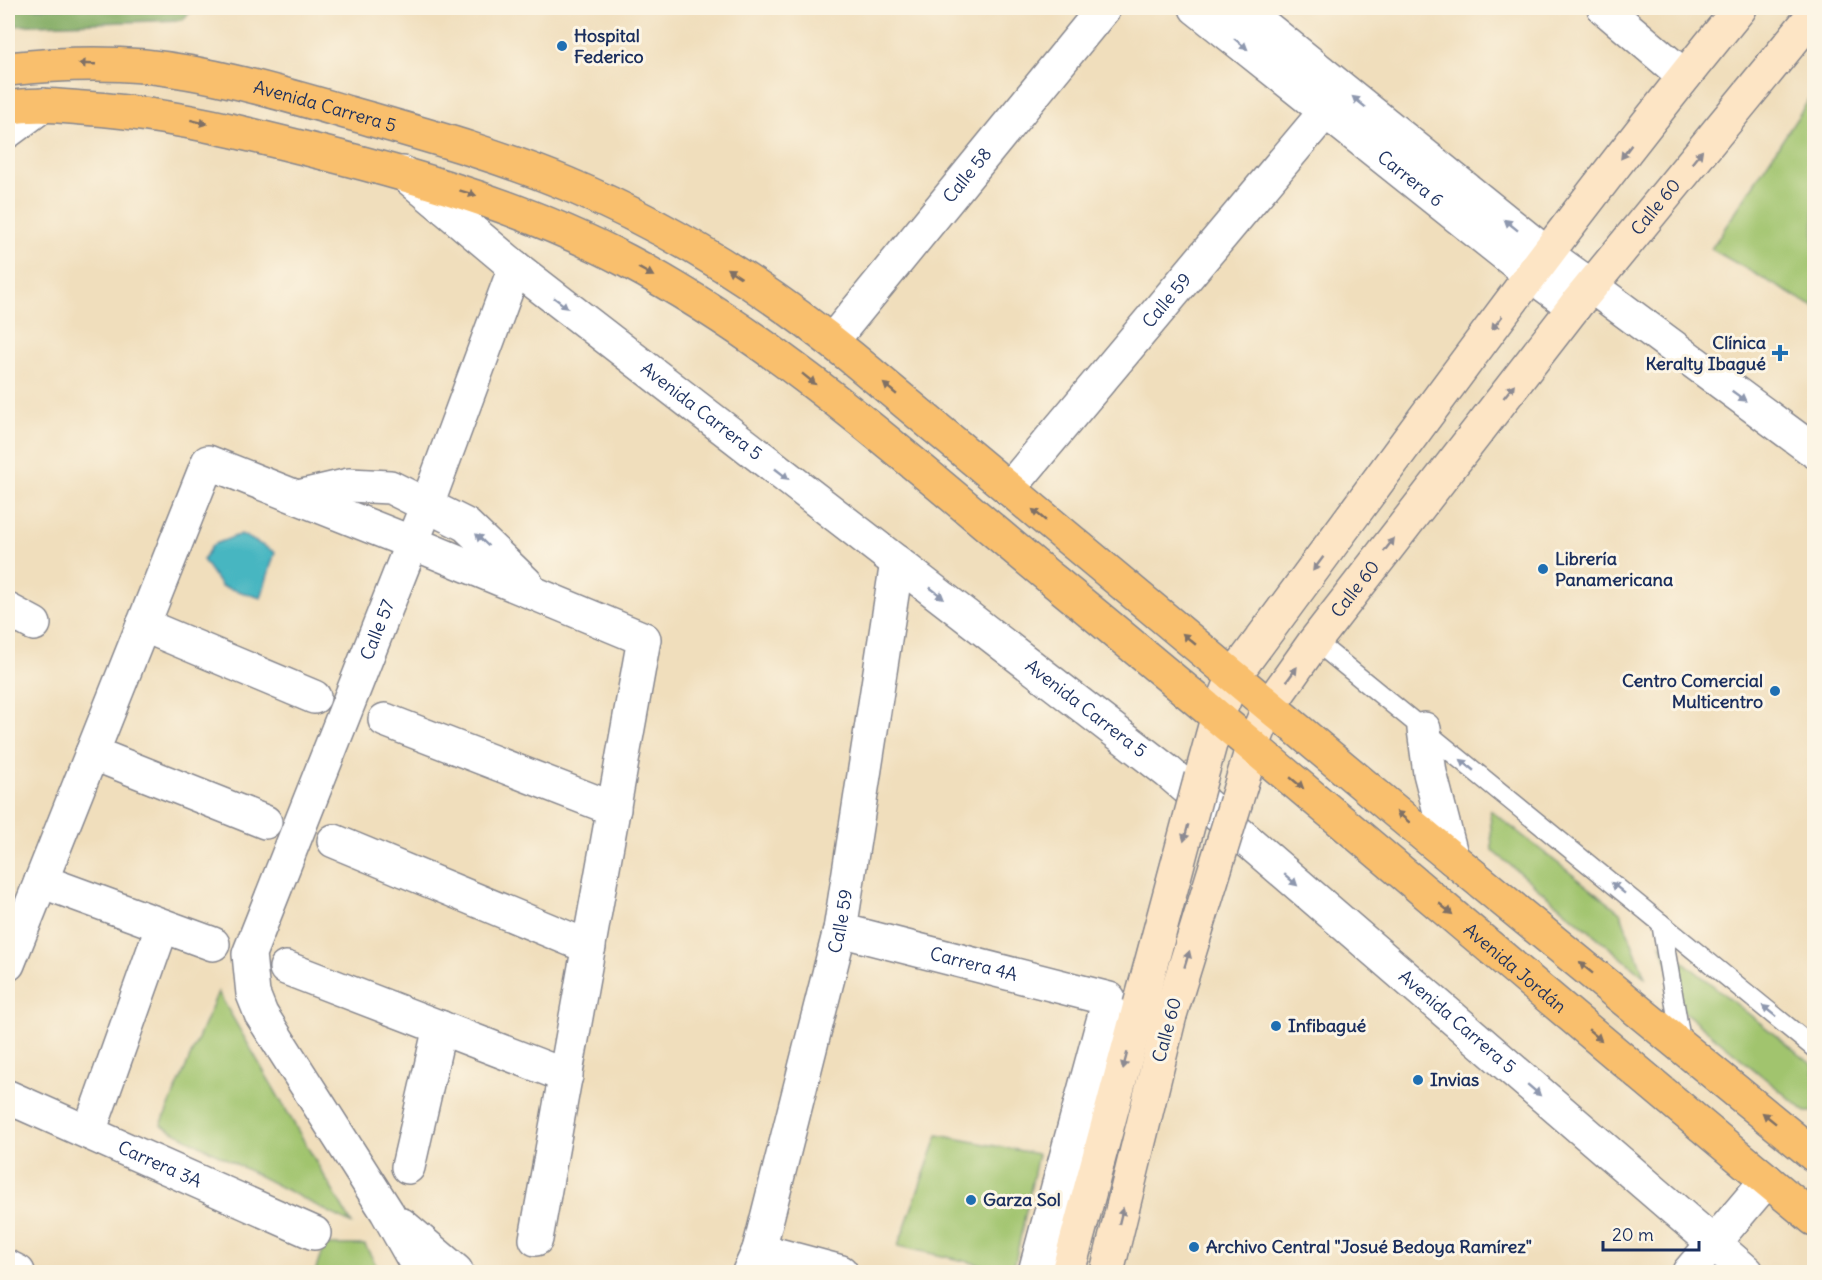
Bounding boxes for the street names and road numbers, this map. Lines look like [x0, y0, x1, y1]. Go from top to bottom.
street label: Avenida Carrera 5 [251, 75, 399, 137]
street label: Calle 58 [938, 143, 996, 207]
street label: Carrera 6 [1373, 145, 1448, 212]
street label: Calle 60 [1625, 174, 1685, 240]
street label: Calle 59 [1137, 268, 1196, 332]
street label: Avenida Carrera 5 [636, 357, 767, 465]
street label: Calle 60 [1325, 556, 1384, 622]
street label: Calle 57 [355, 596, 399, 663]
street label: Avenida Carrera 5 [1021, 654, 1152, 762]
street label: Calle 59 [823, 888, 857, 956]
street label: Avenida Jordán [1459, 918, 1571, 1018]
street label: Carrera 4A [928, 942, 1020, 986]
street label: Avenida Carrera 5 [1394, 965, 1521, 1078]
street label: Calle 60 [1147, 995, 1186, 1065]
street label: Carrera 3A [114, 1135, 205, 1193]

